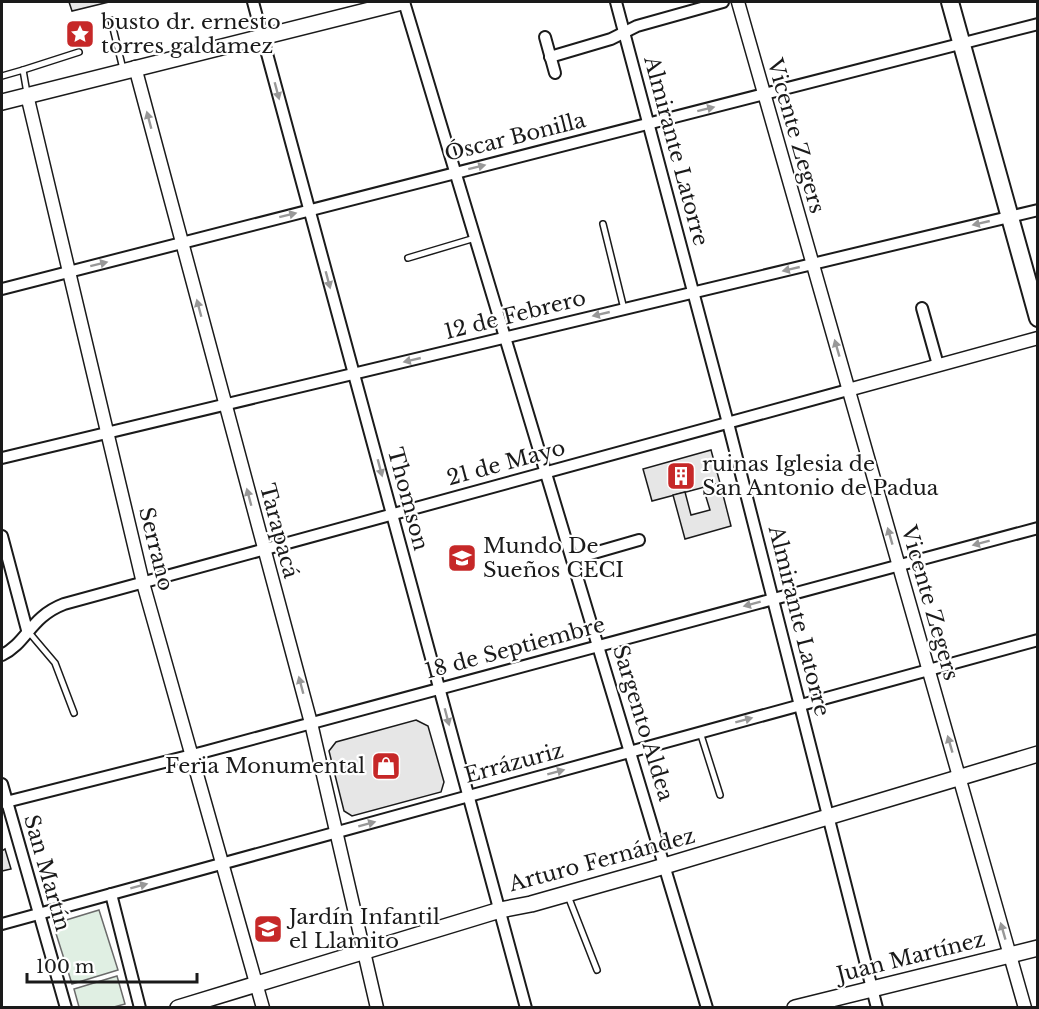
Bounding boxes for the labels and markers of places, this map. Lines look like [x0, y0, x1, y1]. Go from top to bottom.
place label: busto dr. ernesto torres galdamez [100, 9, 281, 59]
place icon: busto dr. ernesto torres galdamez [64, 18, 96, 50]
place label: ruinas Iglesia de San Antonio de Padua [702, 451, 939, 501]
building icon: ruinas Iglesia de San Antonio de Padua [665, 460, 697, 492]
place label: Mundo De Sueños CECI [483, 533, 624, 583]
school or university icon: Mundo De Sueños CECI [446, 542, 478, 574]
shop icon: Feria Monumental [370, 750, 402, 782]
place label: Feria Monumental [165, 753, 365, 779]
place label: Jardín Infantil el Llamito [286, 904, 440, 954]
school or university icon: Jardín Infantil el Llamito [252, 913, 284, 945]

